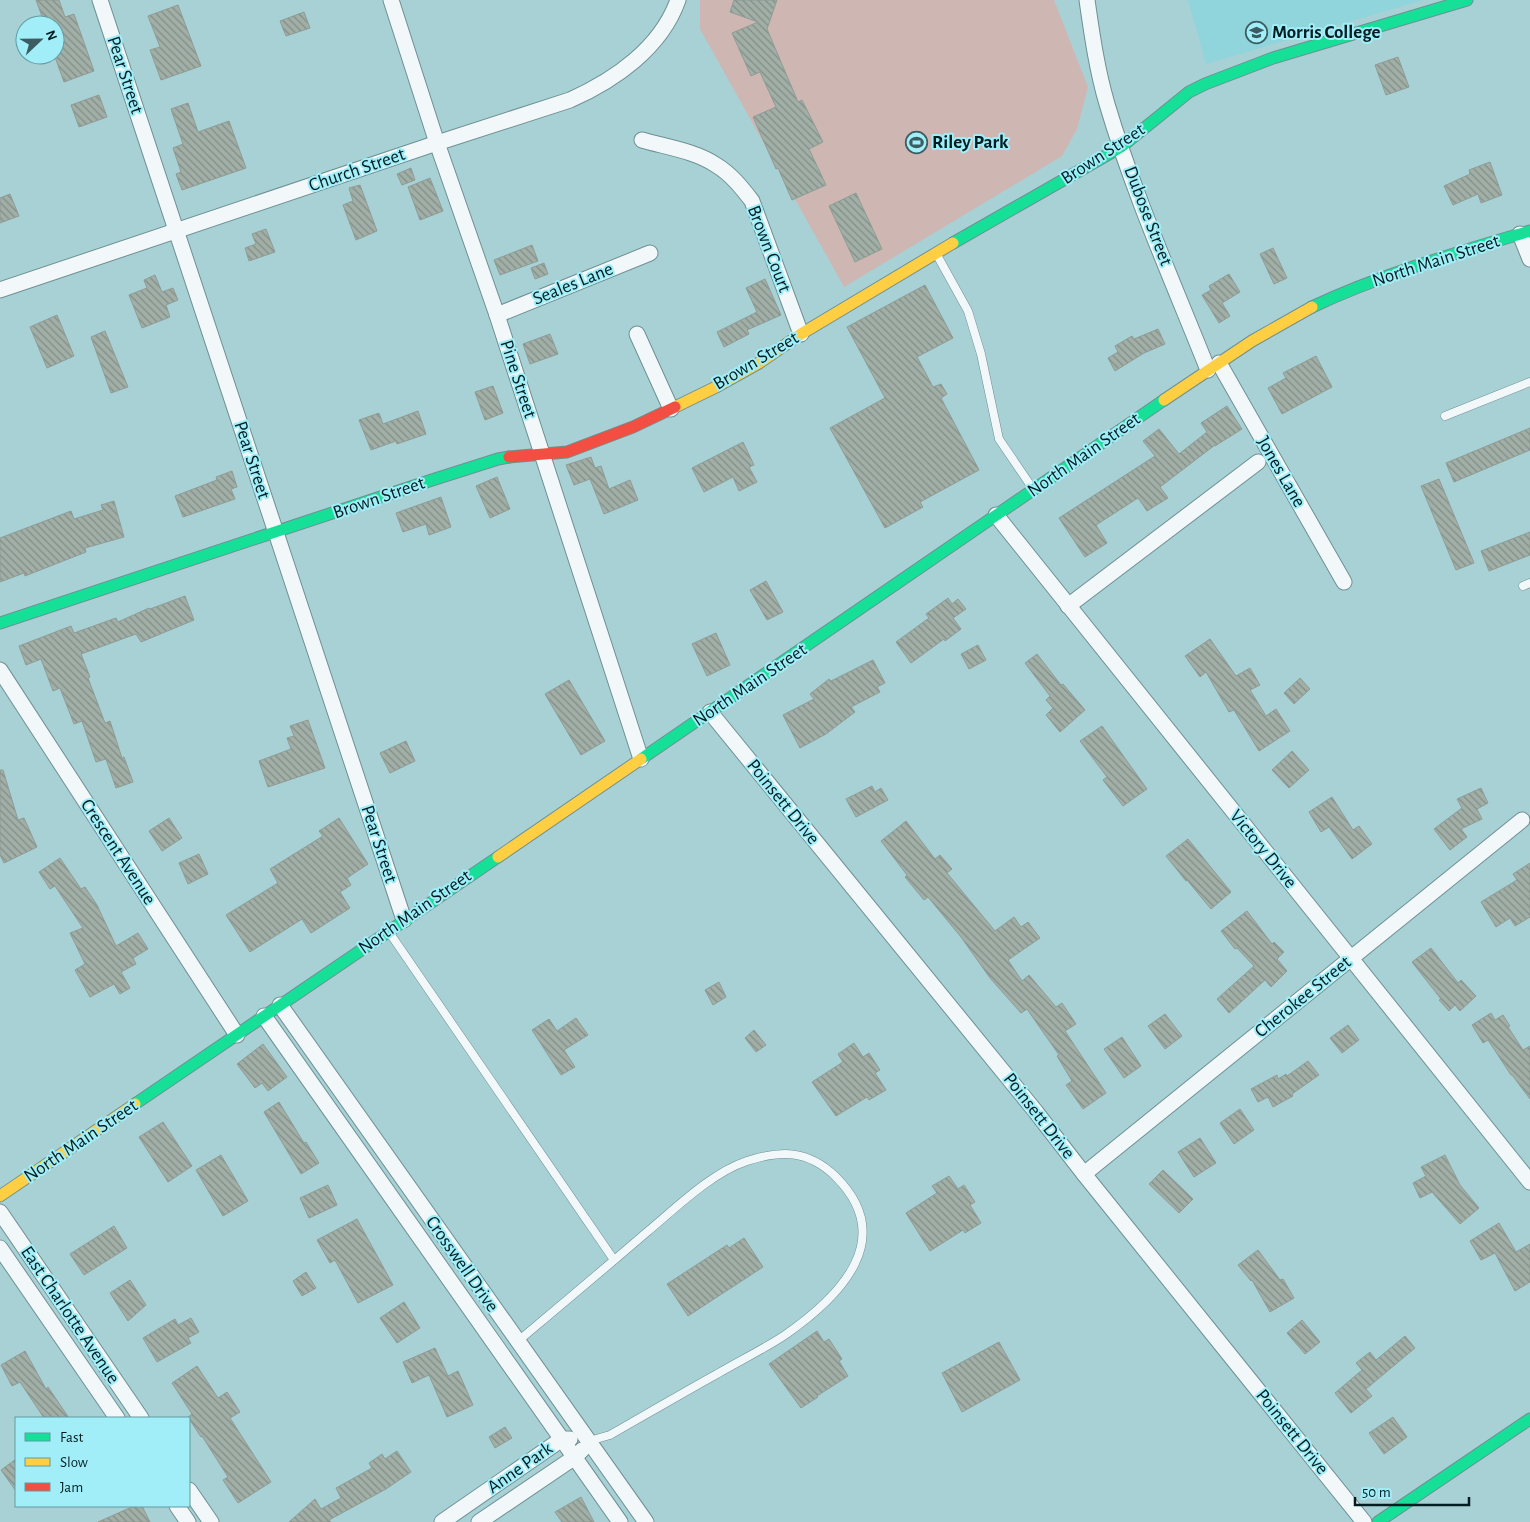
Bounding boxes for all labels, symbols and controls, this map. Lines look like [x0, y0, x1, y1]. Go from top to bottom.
north arrow [15, 15, 65, 65]
school or university icon: Morris College [1244, 20, 1268, 44]
place label: Morris College [1272, 23, 1381, 42]
text: N [43, 28, 59, 43]
street label: Pear Street [104, 34, 146, 116]
street label: Brown Street [1058, 120, 1148, 188]
sports icon: Riley Park [904, 130, 928, 154]
place label: Riley Park [932, 133, 1009, 152]
street label: Church Street [306, 145, 408, 195]
street label: Dubose Street [1120, 164, 1176, 268]
street label: Brown Court [744, 203, 794, 295]
street label: North Main Street [1370, 231, 1502, 291]
street label: Seales Lane [530, 259, 616, 309]
street label: Brown Street [710, 328, 802, 394]
street label: Pine Street [496, 338, 540, 420]
street label: North Main Street [1024, 409, 1144, 501]
street label: Pear Street [231, 419, 273, 501]
street label: Jones Lane [1253, 433, 1309, 511]
street label: Brown Street [331, 473, 427, 523]
street label: North Main Street [690, 640, 810, 730]
street label: Poinsett Drive [743, 756, 823, 848]
street label: Crescent Avenue [77, 796, 159, 908]
street label: Pear Street [358, 803, 400, 885]
street label: Victory Drive [1226, 806, 1300, 892]
street label: North Main Street [355, 866, 475, 958]
street label: Cherokee Street [1251, 953, 1355, 1041]
street label: Poinsett Drive [1000, 1069, 1078, 1163]
street label: North Main Street [21, 1096, 141, 1186]
street label: Crosswell Drive [422, 1213, 502, 1315]
street label: East Charlotte Avenue [17, 1243, 123, 1387]
street label: Poinsett Drive [1252, 1386, 1332, 1478]
legend [15, 1417, 190, 1507]
text: Fast [60, 1430, 84, 1445]
street label: Anne Park [484, 1439, 556, 1497]
text: Slow [60, 1455, 88, 1470]
scale bar [1355, 1474, 1469, 1506]
text: Jam [60, 1480, 83, 1495]
text: 50 m [1362, 1485, 1391, 1500]

